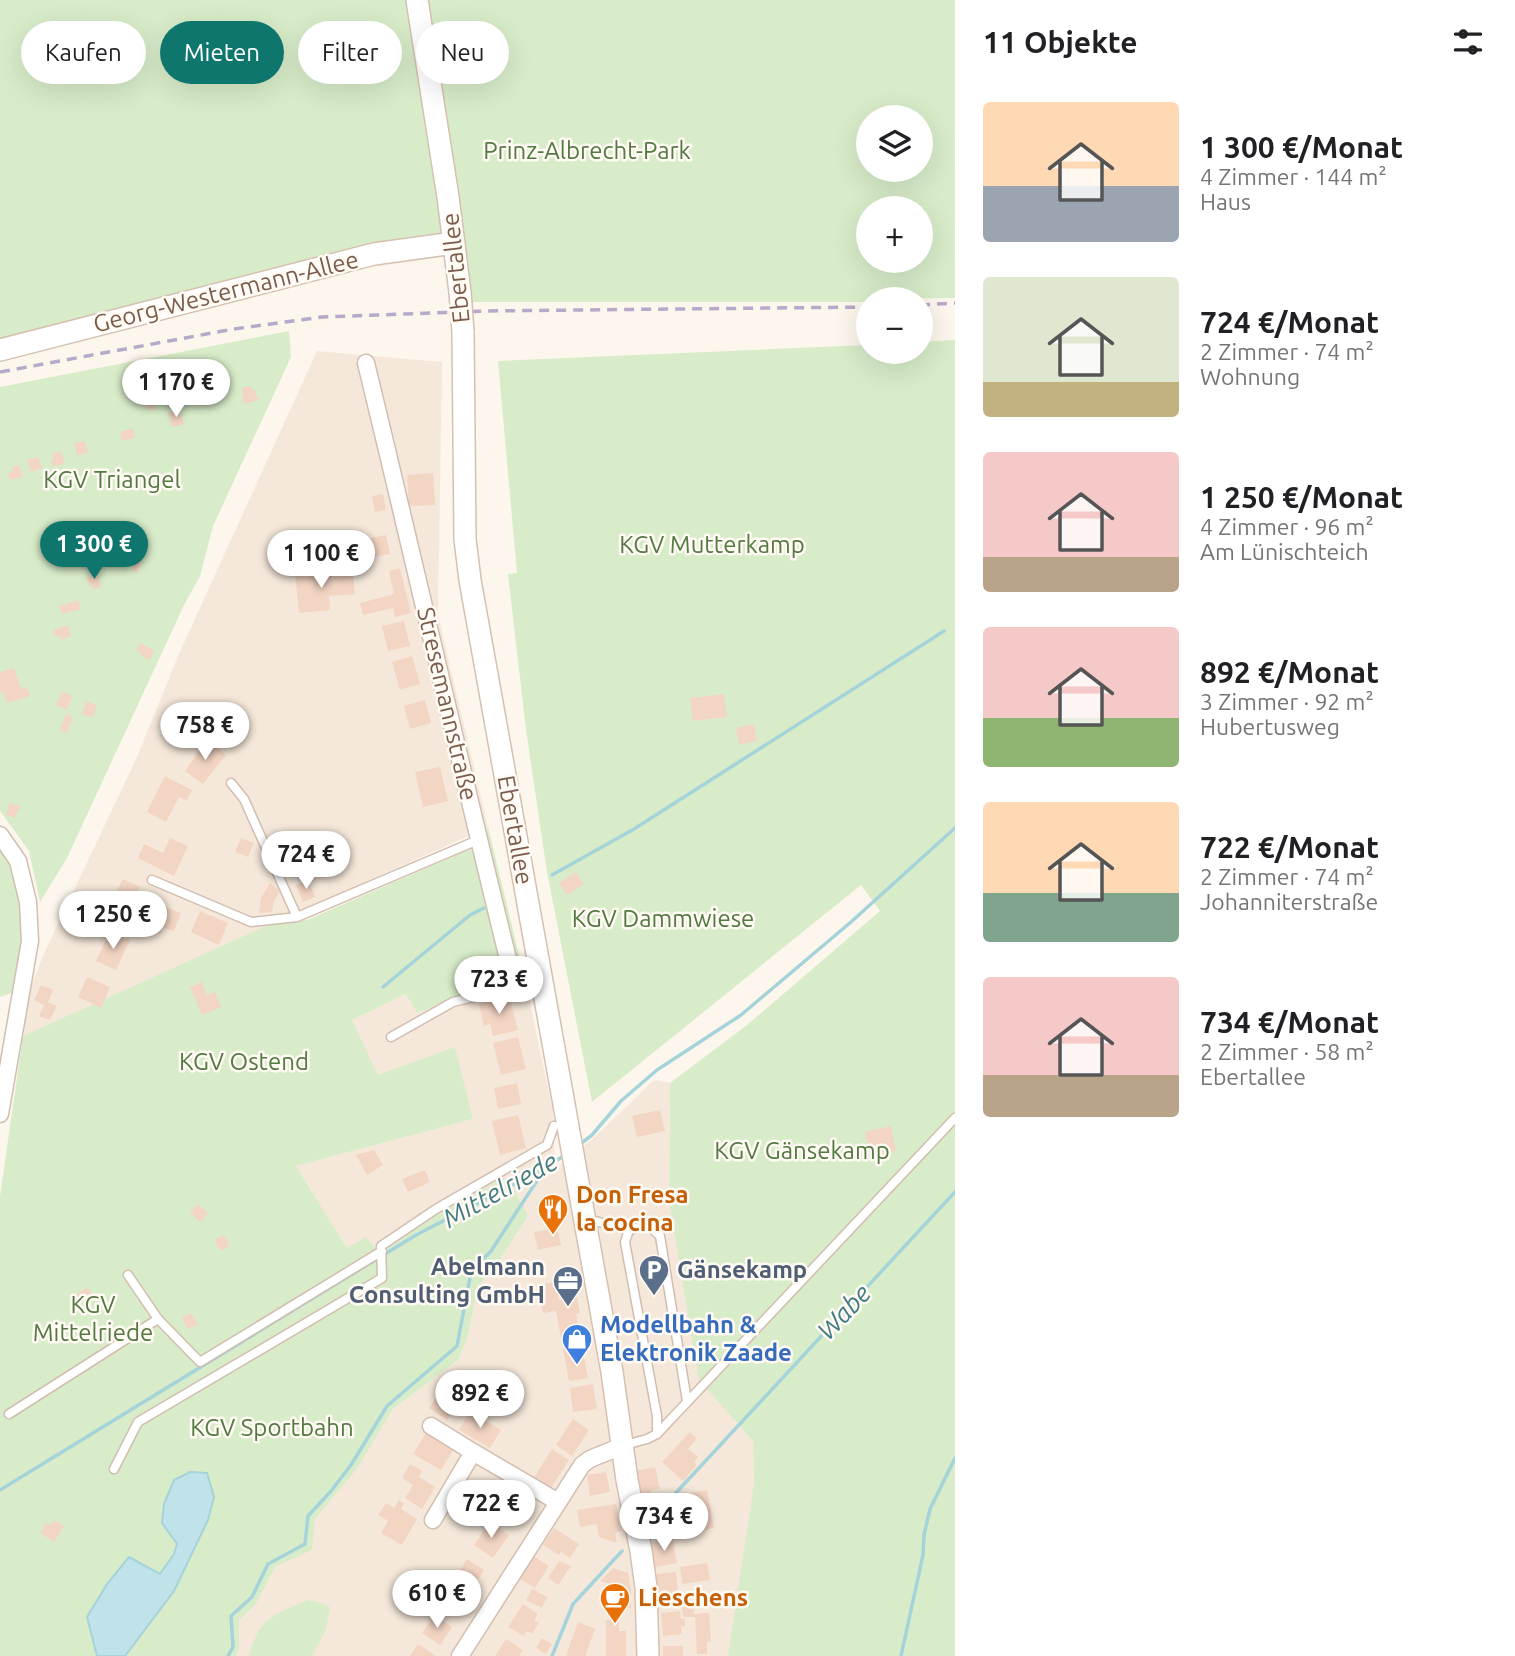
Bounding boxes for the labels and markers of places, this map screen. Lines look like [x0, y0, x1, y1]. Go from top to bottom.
pin: 1 170 € [111, 360, 241, 419]
pin: 1 300 € [29, 522, 159, 581]
pin: 1 100 € [256, 530, 386, 590]
pin: 758 € [156, 702, 254, 762]
pin: 724 € [257, 832, 355, 891]
pin: 1 250 € [48, 892, 178, 951]
pin: 723 € [450, 956, 548, 1016]
place label: Don Fresa la cocina [576, 1181, 689, 1236]
restaurant icon: Don Fresa la cocina [536, 1192, 570, 1236]
place label: Abelmann Consulting GmbH [349, 1253, 545, 1308]
parking icon: Gänsekamp [637, 1253, 671, 1297]
place label: Gänsekamp [677, 1256, 807, 1283]
office icon: Abelmann Consulting GmbH [551, 1264, 585, 1308]
place label: Modellbahn & Elektronik Zaade [600, 1311, 792, 1366]
shop icon: Modellbahn & Elektronik Zaade [560, 1322, 594, 1366]
pin: 892 € [431, 1370, 529, 1430]
pin: 722 € [442, 1480, 540, 1540]
pin: 734 € [615, 1494, 713, 1553]
pin: 610 € [388, 1570, 486, 1630]
cafe icon: Lieschens [598, 1581, 632, 1625]
place label: Lieschens [638, 1584, 748, 1611]

